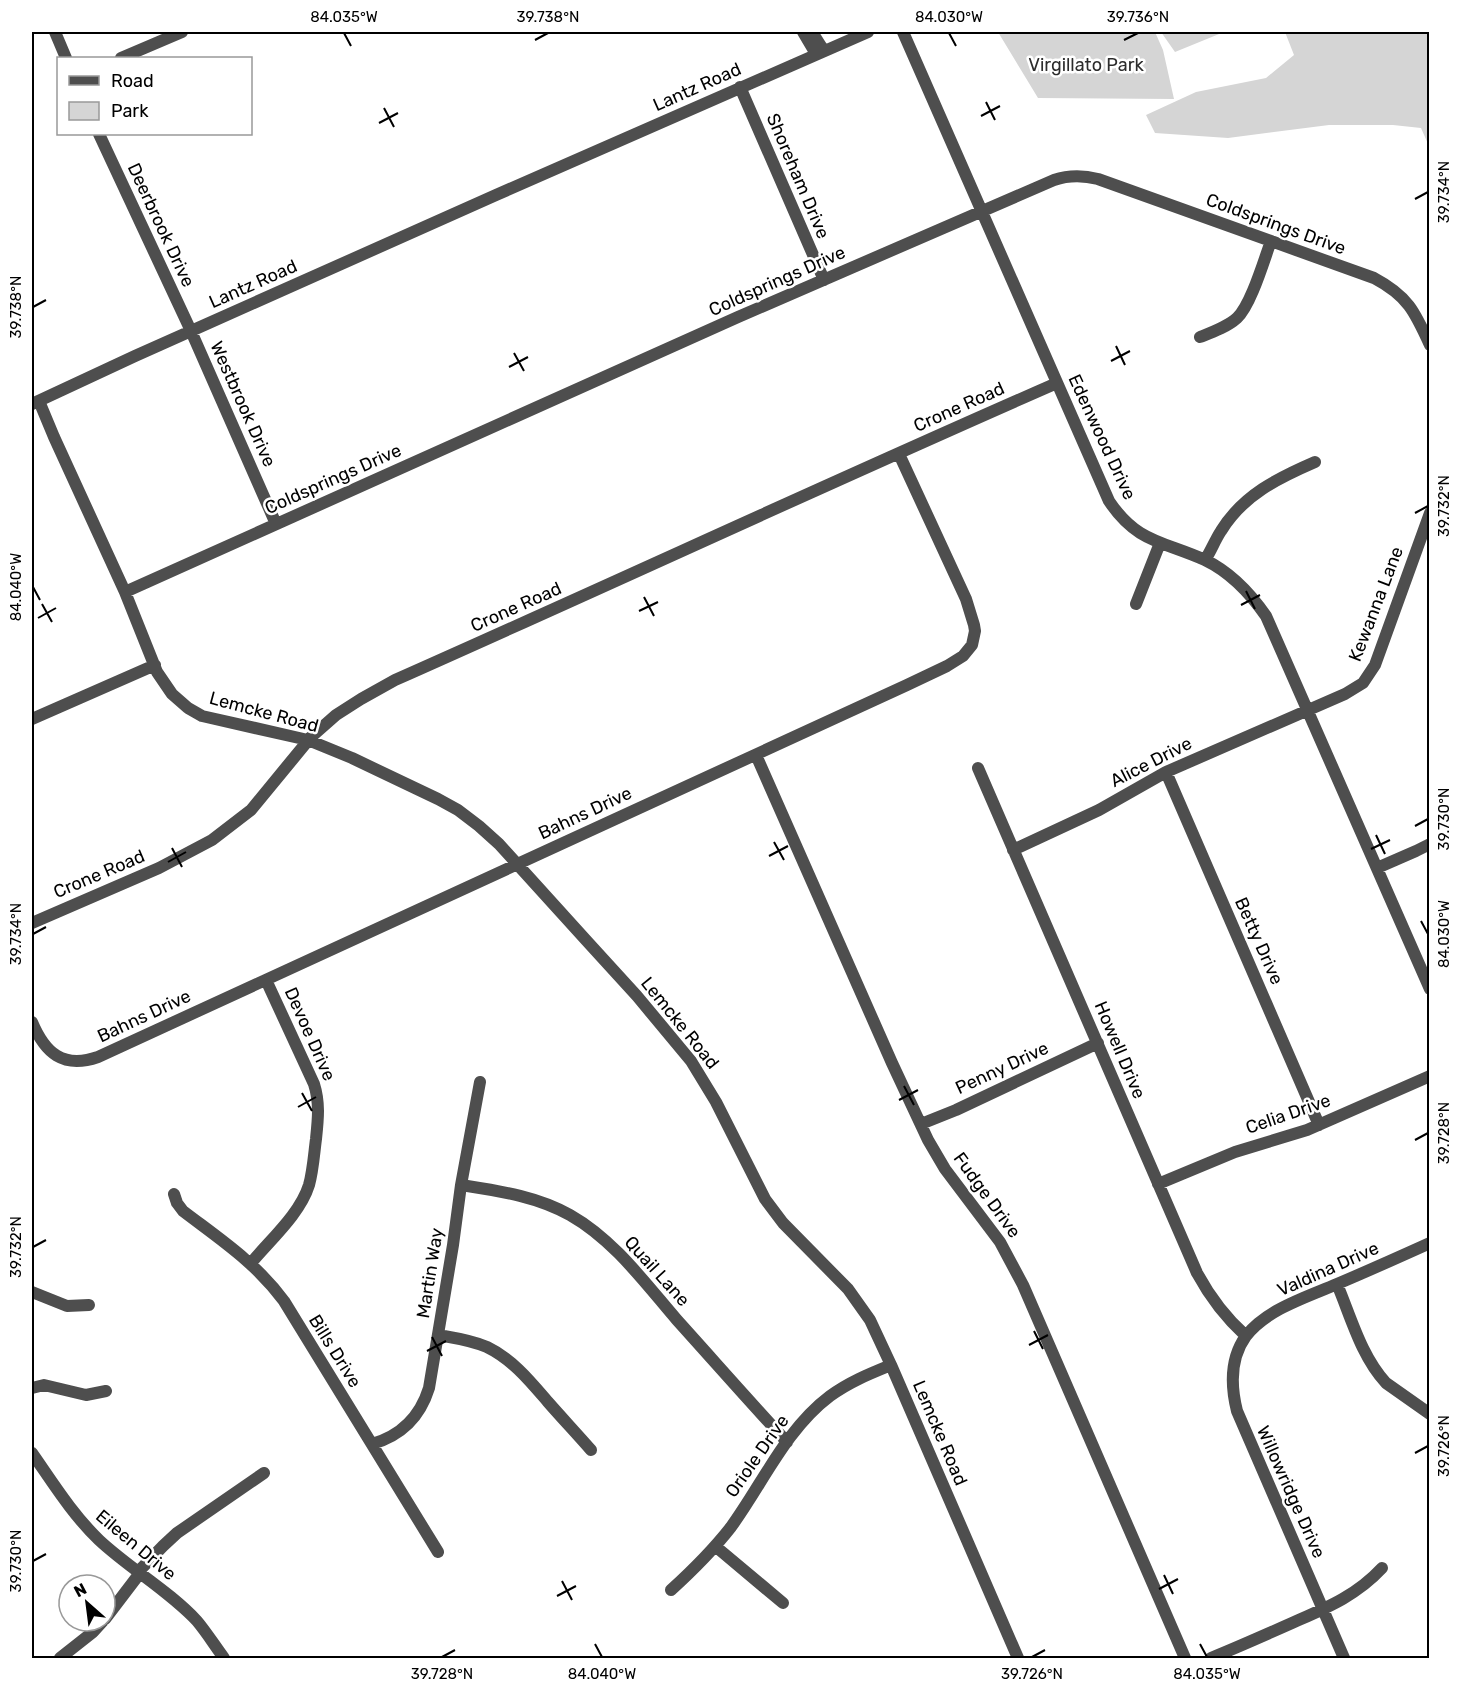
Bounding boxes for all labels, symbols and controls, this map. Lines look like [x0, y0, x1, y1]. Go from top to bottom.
text: 84.035°W [310, 8, 378, 26]
text: 39.738°N [517, 8, 579, 26]
text: 84.030°W [915, 8, 983, 26]
text: 39.736°N [1107, 8, 1169, 26]
park label: Virgillato Park [1028, 54, 1145, 76]
legend [57, 57, 252, 135]
street label: Lantz Road [650, 58, 744, 116]
text: Road [111, 70, 154, 92]
text: Park [111, 100, 149, 122]
street label: Shoreham Drive [762, 110, 834, 242]
street label: Deerbrook Drive [123, 160, 199, 290]
text: 39.734°N [1435, 161, 1453, 223]
street label: Coldsprings Drive [1203, 189, 1349, 259]
street label: Coldsprings Drive [705, 241, 849, 321]
street label: Lantz Road [206, 255, 300, 313]
text: 39.738°N [7, 276, 25, 338]
street label: Westbrook Drive [205, 338, 281, 470]
street label: Edenwood Drive [1063, 371, 1141, 503]
street label: Crone Road [910, 377, 1008, 437]
street label: Coldsprings Drive [261, 439, 405, 519]
text: 39.732°N [1435, 475, 1453, 537]
street label: Kewanna Lane [1344, 543, 1408, 665]
text: 84.040°W [7, 553, 25, 621]
street label: Crone Road [467, 577, 565, 637]
street label: Lemcke Road [207, 687, 321, 737]
street label: Alice Drive [1107, 732, 1195, 792]
street label: Bahns Drive [535, 782, 635, 844]
text: 39.730°N [1435, 788, 1453, 850]
street label: Crone Road [50, 845, 148, 903]
street label: Betty Drive [1230, 894, 1288, 988]
text: 84.030°W [1435, 900, 1453, 968]
text: 39.734°N [7, 903, 25, 965]
street label: Lemcke Road [636, 973, 724, 1073]
street label: Devoe Drive [280, 984, 340, 1084]
street label: Bahns Drive [94, 985, 194, 1047]
street label: Howell Drive [1090, 998, 1150, 1102]
street label: Penny Drive [952, 1037, 1052, 1099]
street label: Celia Drive [1243, 1089, 1333, 1139]
text: 39.728°N [1435, 1102, 1453, 1164]
street label: Fudge Drive [949, 1148, 1025, 1242]
text: 39.732°N [7, 1216, 25, 1278]
street label: Martin Way [412, 1226, 448, 1320]
street label: Quail Lane [620, 1231, 694, 1311]
street label: Valdina Drive [1274, 1237, 1382, 1301]
street label: Bills Drive [304, 1310, 366, 1392]
street label: Lemcke Road [908, 1377, 972, 1489]
street label: Oriole Drive [720, 1410, 794, 1502]
text: 39.726°N [1435, 1415, 1453, 1477]
street label: Willowridge Drive [1252, 1422, 1330, 1562]
street label: Eileen Drive [91, 1505, 181, 1585]
text: 39.730°N [7, 1530, 25, 1592]
north arrow [57, 1573, 117, 1633]
text: N [71, 1579, 90, 1601]
text: 39.728°N [411, 1665, 473, 1683]
text: 84.040°W [568, 1665, 636, 1683]
text: 39.726°N [1001, 1665, 1063, 1683]
text: 84.035°W [1173, 1665, 1241, 1683]

